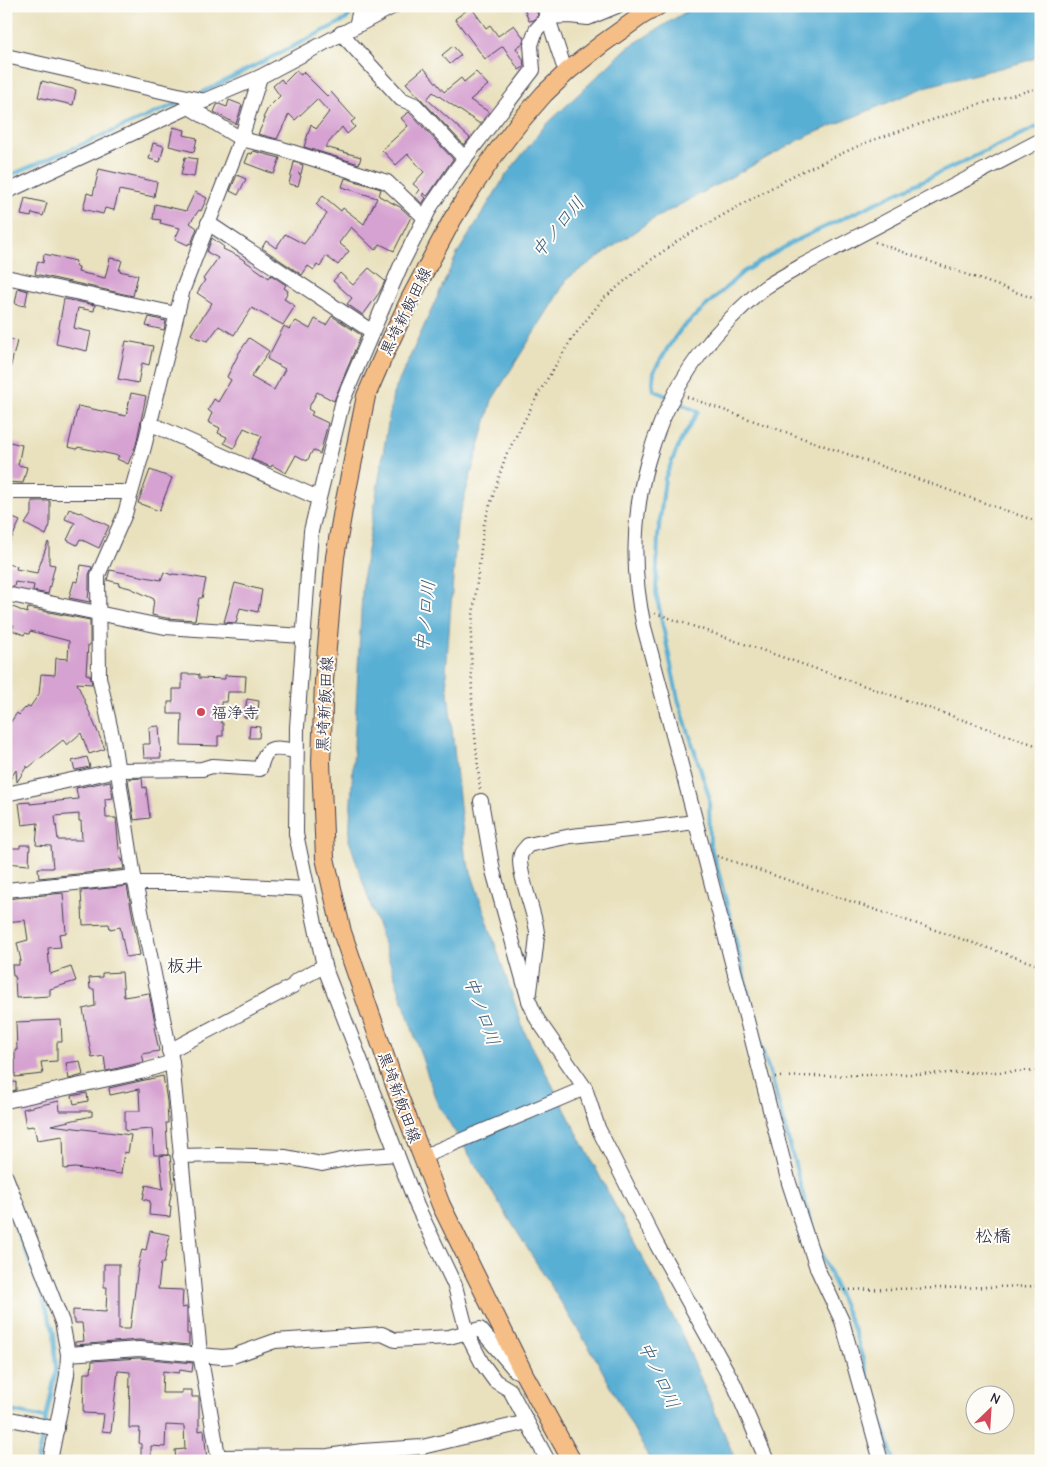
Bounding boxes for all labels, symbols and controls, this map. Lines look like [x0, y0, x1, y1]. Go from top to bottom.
water label: 中ノ口川 [528, 193, 589, 262]
street label: 黒埼新飯田線 [377, 264, 435, 359]
water label: 中ノ口川 [411, 579, 440, 653]
street label: 黒埼新飯田線 [313, 656, 336, 752]
place label: 福浄寺 [211, 704, 259, 722]
marker: 福浄寺 [195, 706, 207, 718]
district label: 板井 [167, 956, 203, 977]
water label: 中ノ口川 [459, 974, 504, 1049]
street label: 黒埼新飯田線 [374, 1049, 424, 1146]
district label: 松橋 [975, 1226, 1011, 1247]
water label: 中ノ口川 [634, 1338, 683, 1412]
north arrow [964, 1384, 1014, 1434]
text: N [988, 1389, 1003, 1408]

